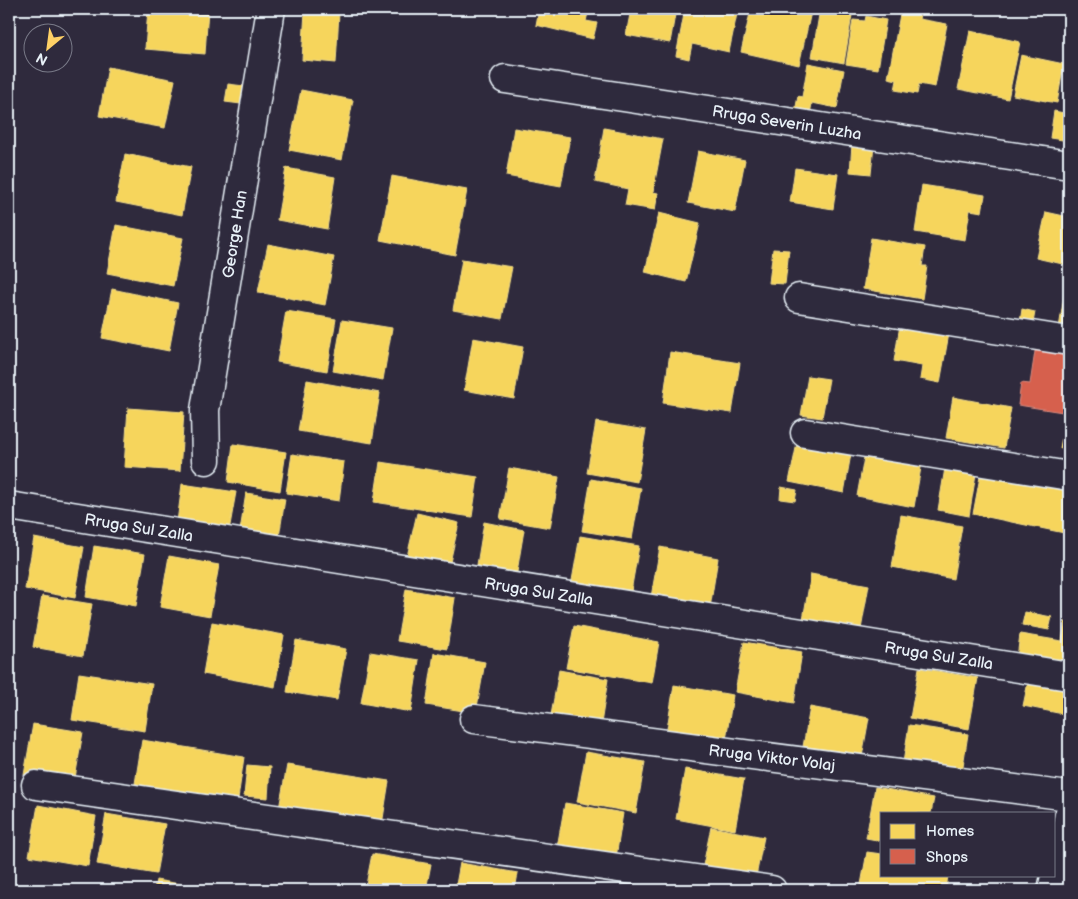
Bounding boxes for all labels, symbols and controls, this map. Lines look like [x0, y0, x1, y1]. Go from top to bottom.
north arrow [22, 22, 72, 72]
text: N [33, 49, 51, 69]
street label: Rruga Severin Luzha [711, 102, 863, 145]
street label: George Han [219, 189, 252, 280]
street label: Rruga Sul Zalla [83, 511, 194, 546]
street label: Rruga Sul Zalla [483, 575, 594, 610]
street label: Rruga Sul Zalla [883, 639, 994, 674]
street label: Rruga Viktor Volaj [707, 741, 836, 776]
legend [880, 812, 1056, 876]
text: Homes [926, 822, 975, 841]
text: Shops [926, 848, 969, 867]

